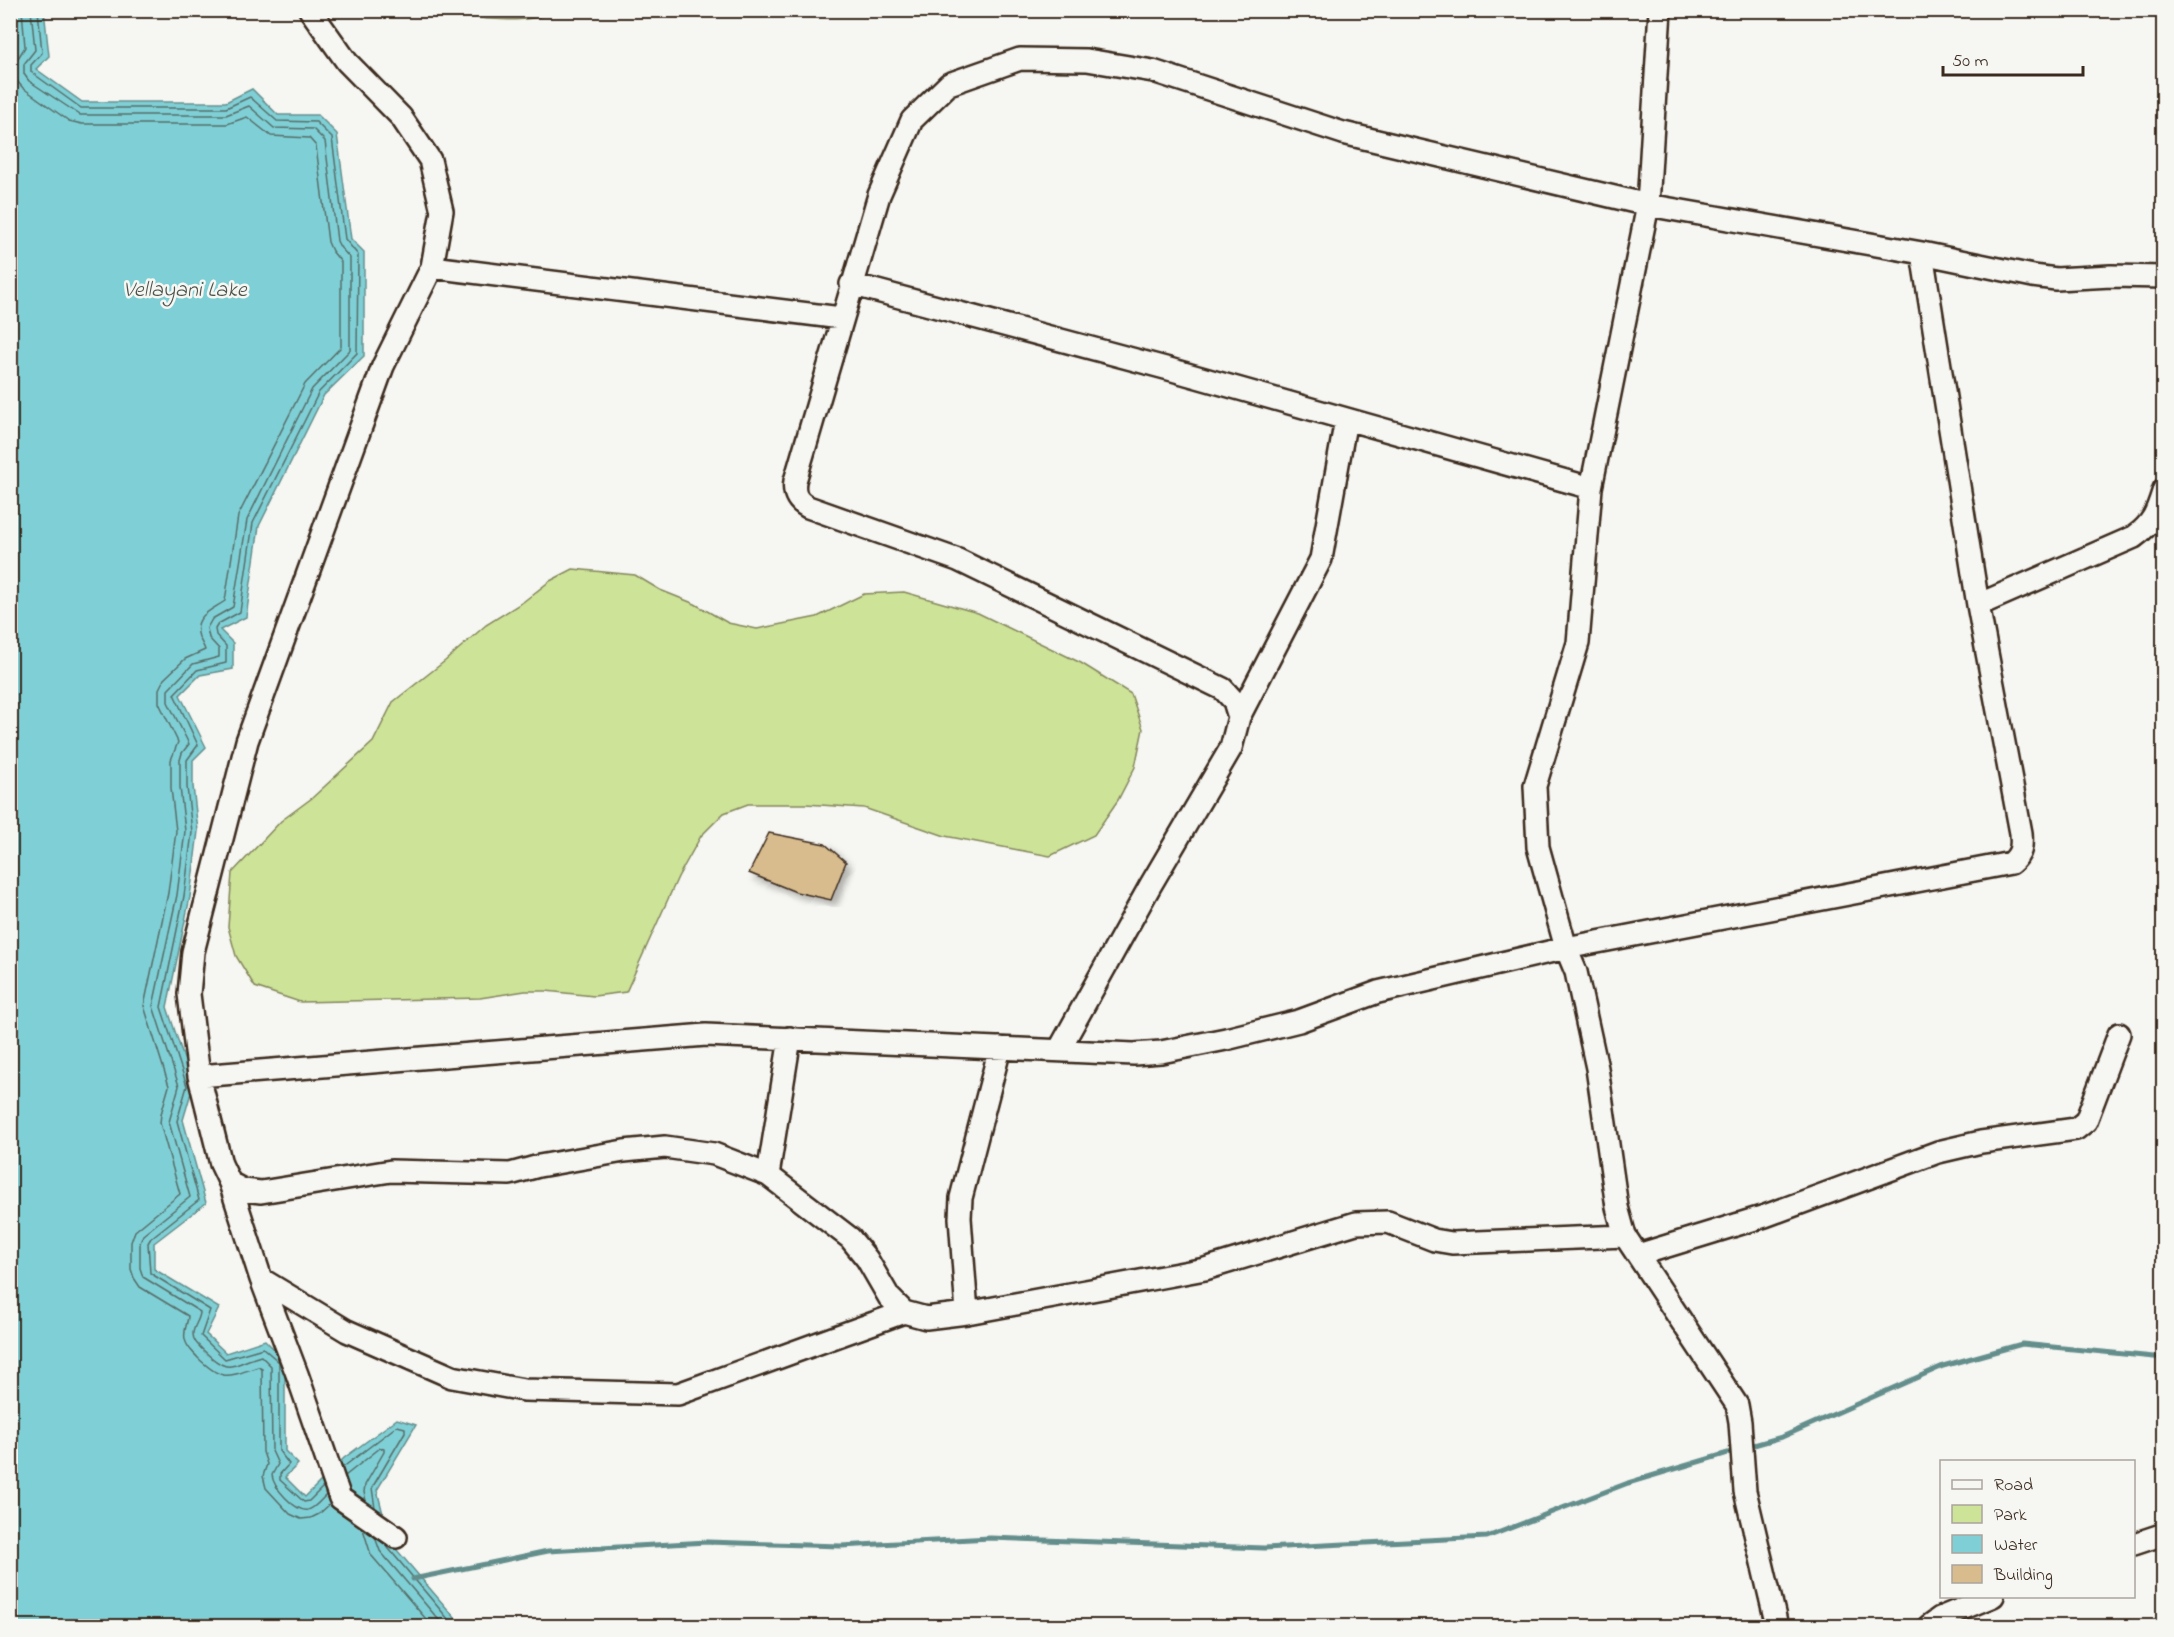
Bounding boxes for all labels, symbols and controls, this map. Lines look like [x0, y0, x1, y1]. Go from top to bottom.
scale bar [1943, 39, 2082, 77]
text: 50 m [1952, 49, 1989, 75]
water label: Vellayani Lake [123, 275, 248, 307]
legend [1940, 1460, 2135, 1598]
text: Road [1994, 1473, 2033, 1499]
text: Park [1994, 1503, 2027, 1529]
text: Water [1994, 1533, 2038, 1559]
text: Building [1993, 1563, 2053, 1590]

